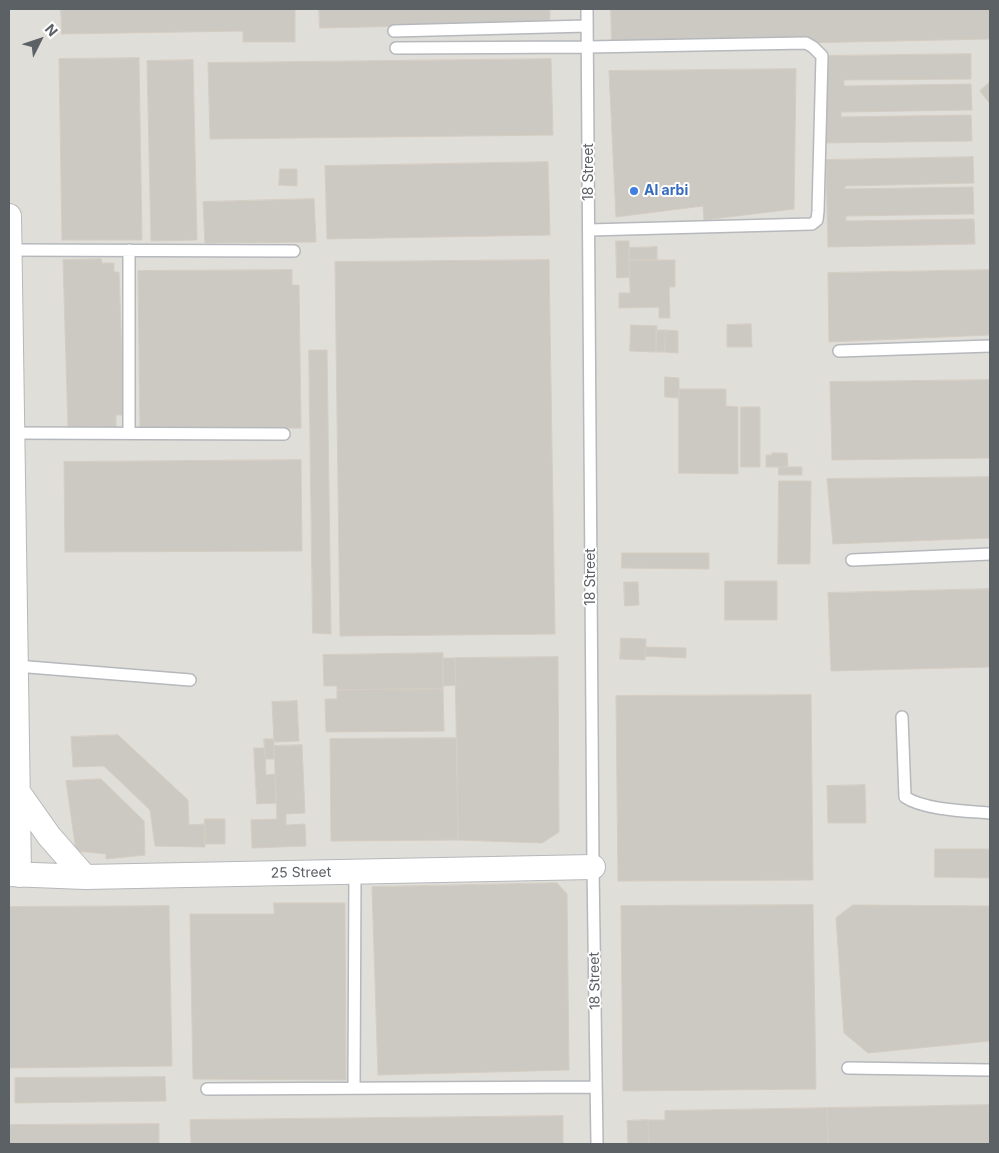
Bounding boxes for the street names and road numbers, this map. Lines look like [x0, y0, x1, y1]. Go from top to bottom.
street label: 18 Street [581, 143, 597, 201]
street label: 18 Street [583, 548, 599, 606]
street label: 25 Street [271, 864, 331, 882]
street label: 18 Street [586, 952, 604, 1010]

